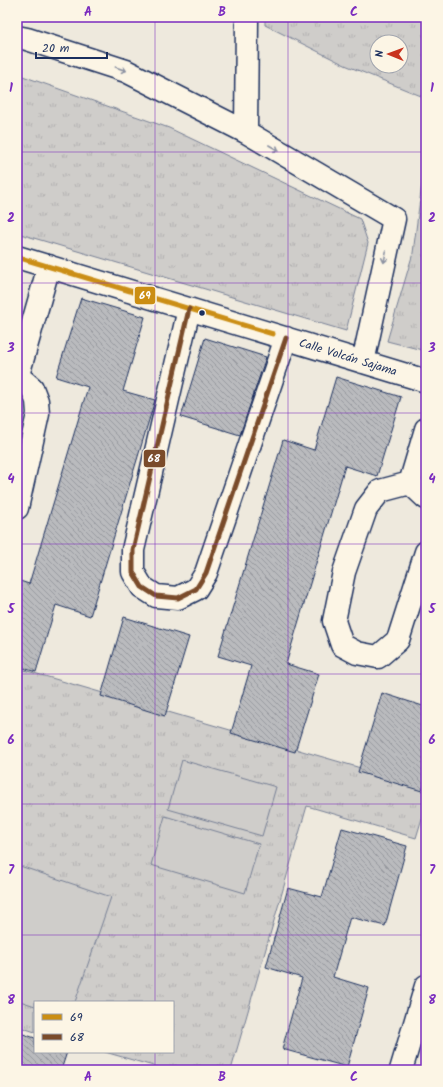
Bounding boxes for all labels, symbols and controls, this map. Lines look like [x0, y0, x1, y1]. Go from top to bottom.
text: A [84, 2, 92, 23]
text: B [218, 2, 226, 23]
text: C [350, 2, 358, 23]
scale bar [36, 34, 107, 60]
north arrow [369, 34, 409, 74]
text: 20 m [42, 39, 70, 58]
text: N [371, 50, 389, 57]
one-way arrow [115, 66, 127, 74]
text: 1 [9, 78, 13, 99]
text: 1 [430, 78, 434, 99]
one-way arrow [268, 145, 280, 153]
text: 2 [7, 208, 15, 229]
text: 2 [428, 208, 436, 229]
one-way arrow [381, 250, 389, 263]
line badge: 69 [134, 286, 156, 305]
text: 69 [139, 287, 151, 305]
unlabelled marker [197, 308, 207, 318]
street label: Calle Volcán Sajama [296, 334, 400, 382]
text: 3 [6, 338, 15, 359]
text: 3 [427, 338, 436, 359]
line badge: 68 [143, 449, 166, 468]
text: 68 [148, 450, 161, 468]
text: 4 [7, 469, 15, 490]
text: 4 [428, 469, 436, 490]
text: 5 [7, 599, 16, 620]
text: 5 [428, 599, 437, 620]
text: 6 [7, 730, 15, 751]
text: 6 [428, 730, 436, 751]
text: 7 [8, 860, 15, 881]
text: 7 [429, 860, 436, 881]
text: 8 [7, 990, 15, 1011]
text: 8 [428, 990, 436, 1011]
legend [34, 1001, 174, 1053]
text: 69 [70, 1008, 83, 1027]
text: 68 [70, 1028, 85, 1047]
text: A [84, 1067, 92, 1087]
text: B [218, 1067, 226, 1087]
text: C [350, 1067, 358, 1087]

